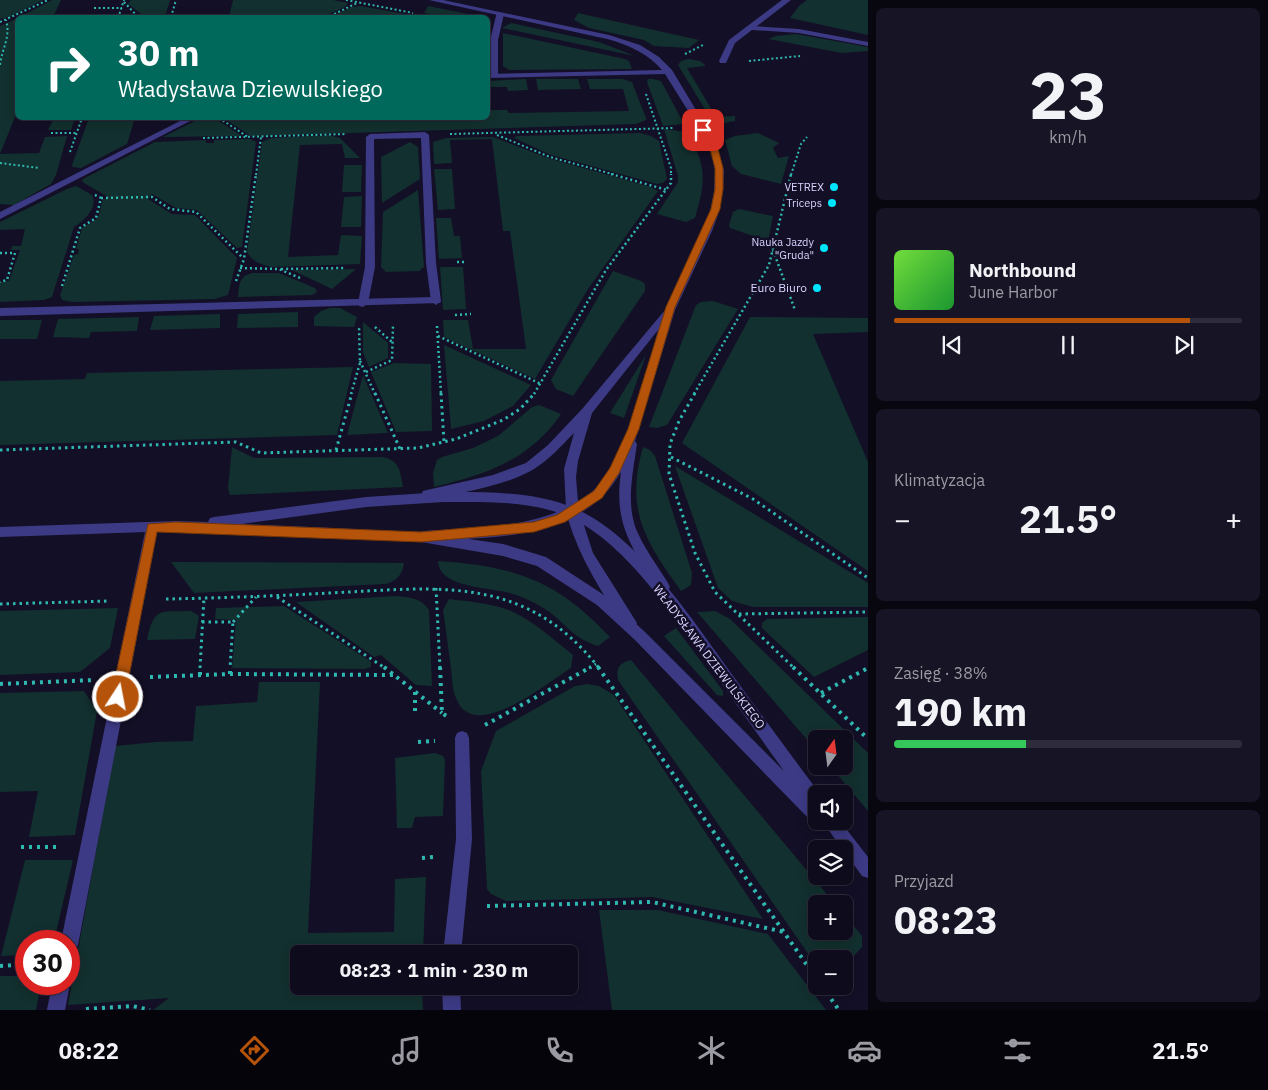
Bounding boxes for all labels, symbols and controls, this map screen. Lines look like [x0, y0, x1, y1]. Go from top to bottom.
text: 30 m [118, 30, 200, 76]
icon: right [35, 35, 100, 100]
text: 23 [1029, 52, 1107, 137]
text: Władysława Dziewulskiego [118, 74, 383, 103]
pin [682, 109, 724, 151]
icon: arrive [689, 116, 717, 144]
text: km/h [1049, 127, 1087, 147]
place label: VETREX [784, 180, 824, 194]
marker: VETREX [828, 181, 840, 193]
place label: Triceps [786, 196, 822, 210]
marker: Triceps [826, 197, 838, 209]
place label: Nauka Jazdy "Gruda" [752, 235, 814, 262]
marker: Nauka Jazdy "Gruda" [818, 242, 830, 254]
text: Northbound [969, 258, 1076, 282]
place label: Euro Biuro [751, 280, 807, 295]
marker: Euro Biuro [811, 282, 823, 294]
text: June Harbor [969, 282, 1058, 302]
icon: previous [938, 331, 966, 359]
icon: pause [1054, 331, 1082, 359]
icon: next [1170, 331, 1198, 359]
text: Klimatyzacja [894, 470, 985, 490]
text: 21.5° [1019, 494, 1117, 543]
text: − [894, 501, 911, 538]
text: + [1225, 501, 1242, 538]
street label: WŁADYSŁAWA DZIEWULSKIEGO [650, 582, 768, 732]
text: Zasięg · 38% [894, 663, 988, 683]
position arrow [91, 670, 143, 722]
text: 190 km [894, 687, 1027, 736]
north arrow [808, 730, 852, 775]
map controls [808, 730, 853, 995]
button: sound [808, 785, 853, 830]
button: layers [808, 840, 853, 885]
text: Przyjazd [894, 871, 954, 891]
button: + [808, 895, 853, 940]
text: 08:23 [894, 895, 998, 944]
speed limit sign: 30 [15, 930, 80, 995]
button: − [808, 950, 853, 995]
text: 08:23 · 1 min · 230 m [340, 958, 528, 982]
icon: directions [237, 1033, 272, 1068]
icon: music [389, 1033, 424, 1068]
icon: phone [542, 1033, 577, 1068]
icon: climate [694, 1033, 729, 1068]
icon: car [847, 1033, 882, 1068]
icon: filters [1000, 1033, 1035, 1068]
text: 08:22 [59, 1036, 119, 1065]
text: 21.5° [1152, 1036, 1209, 1065]

